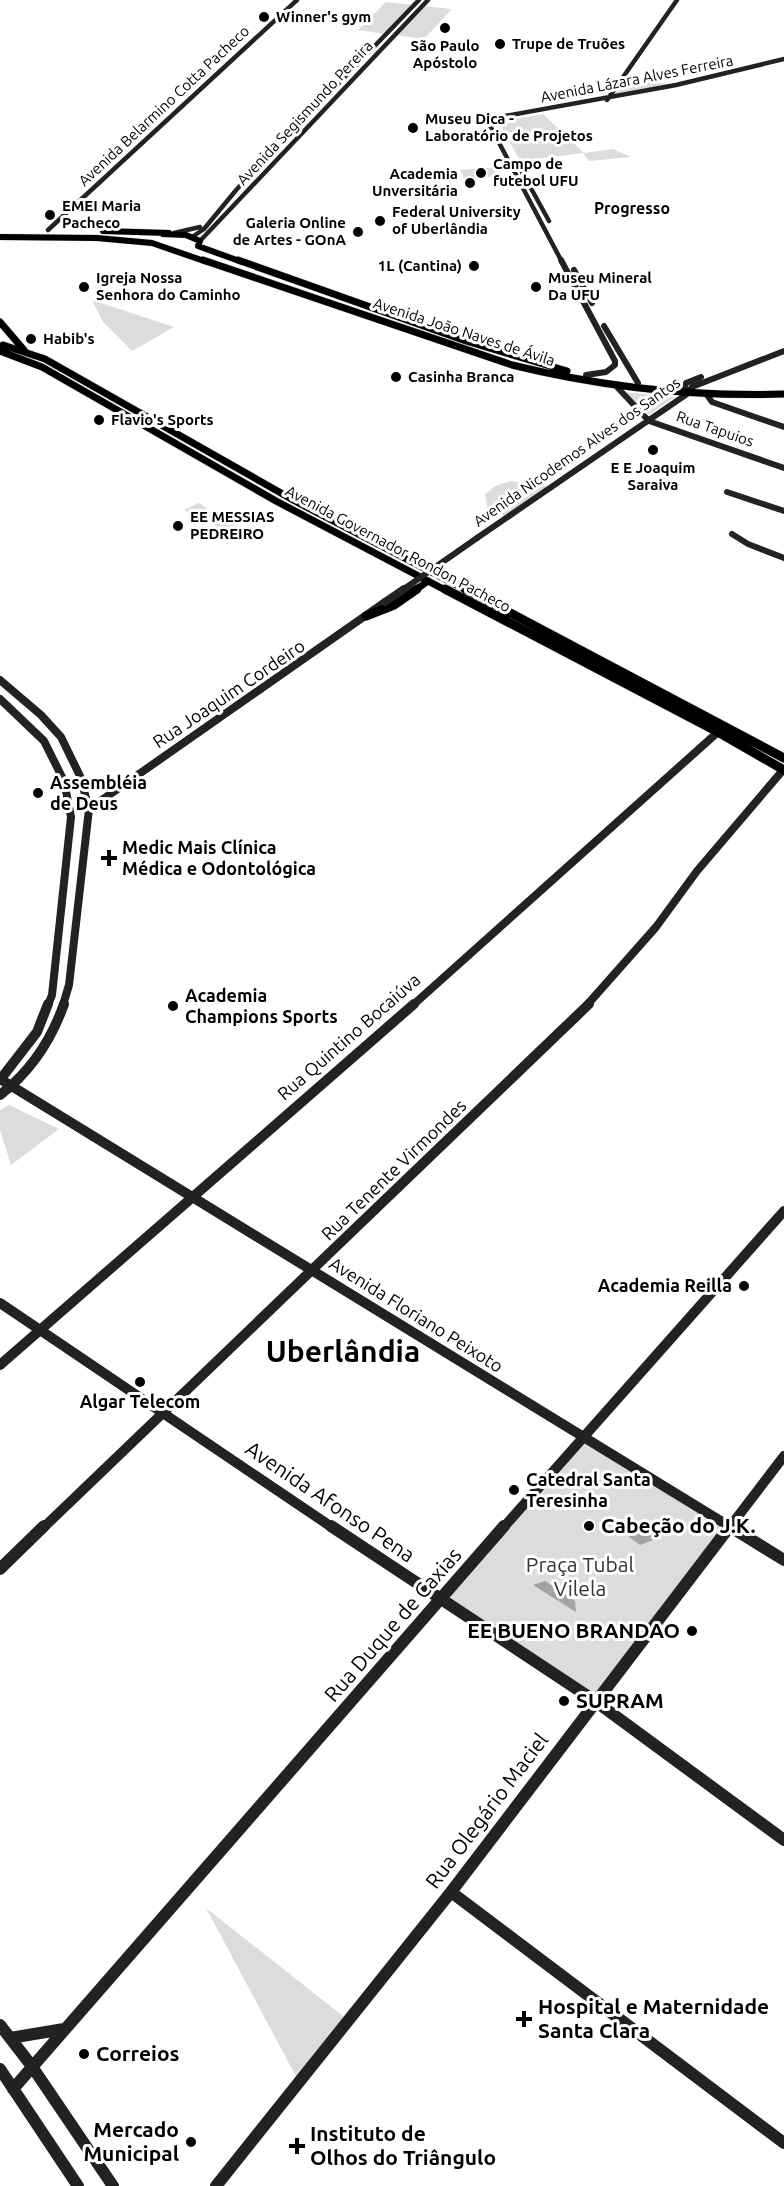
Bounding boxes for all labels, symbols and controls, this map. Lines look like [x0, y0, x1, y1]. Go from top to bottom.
place label: Winner's gym [276, 8, 371, 25]
marker: Winner's gym [257, 10, 271, 24]
marker: São Paulo Apóstolo [438, 21, 452, 35]
street label: Avenida Belarmino Cotta Pacheco [75, 22, 252, 189]
place label: Trupe de Truões [512, 35, 625, 52]
street label: Avenida Segismundo Pereira [233, 37, 376, 188]
place label: São Paulo Apóstolo [410, 37, 480, 71]
marker: Trupe de Truões [493, 37, 507, 51]
street label: Avenida Lázara Alves Ferreira [539, 51, 735, 106]
place label: Museu Dica - Laboratório de Projetos [425, 110, 593, 144]
marker: Museu Dica - Laboratório de Projetos [406, 121, 420, 135]
place label: Campo de futebol UFU [493, 155, 578, 189]
place label: Academia Unversitária [372, 165, 458, 199]
marker: Campo de futebol UFU [474, 166, 488, 180]
marker: Academia Unversitária [463, 176, 477, 190]
place label: EMEI Maria Pacheco [62, 197, 141, 231]
district label: Progresso [594, 199, 670, 217]
place label: Federal University of Uberlândia [392, 203, 521, 237]
marker: EMEI Maria Pacheco [43, 208, 57, 222]
place label: Galeria Online de Artes - GOnA [233, 214, 346, 248]
marker: Federal University of Uberlândia [373, 214, 387, 228]
marker: Galeria Online de Artes - GOnA [351, 225, 365, 239]
place label: 1L (Cantina) [378, 257, 462, 274]
marker: 1L (Cantina) [467, 259, 481, 273]
place label: Igreja Nossa Senhora do Caminho [96, 269, 241, 303]
place label: Museu Mineral Da UFU [548, 269, 652, 303]
marker: Igreja Nossa Senhora do Caminho [77, 280, 91, 294]
marker: Museu Mineral Da UFU [529, 280, 543, 294]
street label: Avenida João Naves de Ávila [371, 294, 557, 369]
place label: Habib's [43, 330, 95, 347]
marker: Habib's [24, 332, 38, 346]
place label: Casinha Branca [408, 368, 514, 385]
marker: Casinha Branca [389, 370, 403, 384]
street label: Avenida Nicodemos Alves dos Santos [470, 373, 683, 530]
street label: Rua Tapuios [674, 407, 756, 450]
place label: Flavio's Sports [111, 411, 214, 428]
marker: Flavio's Sports [92, 413, 106, 427]
marker: E E Joaquim Saraiva [646, 443, 660, 457]
place label: E E Joaquim Saraiva [611, 459, 695, 493]
street label: Avenida Governador Rondon Pacheco [283, 482, 514, 615]
place label: EE MESSIAS PEDREIRO [190, 508, 275, 542]
marker: EE MESSIAS PEDREIRO [171, 519, 185, 533]
street label: Rua Joaquim Cordeiro [149, 635, 308, 751]
place label: Assembléia de Deus [50, 772, 147, 813]
marker: Assembléia de Deus [31, 786, 45, 800]
place label: Medic Mais Clínica Médica e Odontológica [122, 837, 316, 878]
marker: Medic Mais Clínica Médica e Odontológica [100, 849, 118, 867]
street label: Rua Quintino Bocaiúva [273, 969, 424, 1104]
place label: Academia Champions Sports [185, 985, 338, 1026]
marker: Academia Champions Sports [166, 999, 180, 1013]
street label: Rua Tenente Virmondes [317, 1095, 470, 1244]
street label: Avenida Floriano Peixoto [326, 1253, 507, 1376]
place label: Academia Reilla [598, 1275, 732, 1295]
marker: Academia Reilla [737, 1279, 751, 1293]
district label: Uberlândia [266, 1334, 420, 1368]
marker: Algar Telecom [133, 1375, 147, 1389]
place label: Algar Telecom [80, 1391, 200, 1411]
street label: Avenida Afonso Pena [241, 1436, 420, 1567]
place label: Catedral Santa Teresinha [526, 1469, 651, 1510]
marker: Catedral Santa Teresinha [507, 1483, 521, 1497]
place label: Cabeção do J.K. [601, 1513, 756, 1537]
marker: Cabeção do J.K. [582, 1519, 596, 1533]
street label: Rua Duque de Caxias [319, 1542, 466, 1706]
park label: Praça Tubal Vilela [526, 1552, 634, 1600]
place label: EE BUENO BRANDAO [467, 1618, 680, 1642]
marker: EE BUENO BRANDAO [685, 1624, 699, 1638]
place label: SUPRAM [576, 1688, 664, 1712]
marker: SUPRAM [557, 1694, 571, 1708]
street label: Rua Olegário Maciel [420, 1728, 552, 1893]
place label: Hospital e Maternidade Santa Clara [538, 1994, 769, 2042]
marker: Hospital e Maternidade Santa Clara [515, 2010, 533, 2028]
place label: Correios [96, 2041, 180, 2065]
marker: Correios [77, 2047, 91, 2061]
place label: Mercado Municipal [83, 2117, 179, 2165]
place label: Instituto de Olhos do Triângulo [310, 2121, 496, 2169]
marker: Mercado Municipal [184, 2135, 198, 2149]
marker: Instituto de Olhos do Triângulo [288, 2137, 306, 2155]

